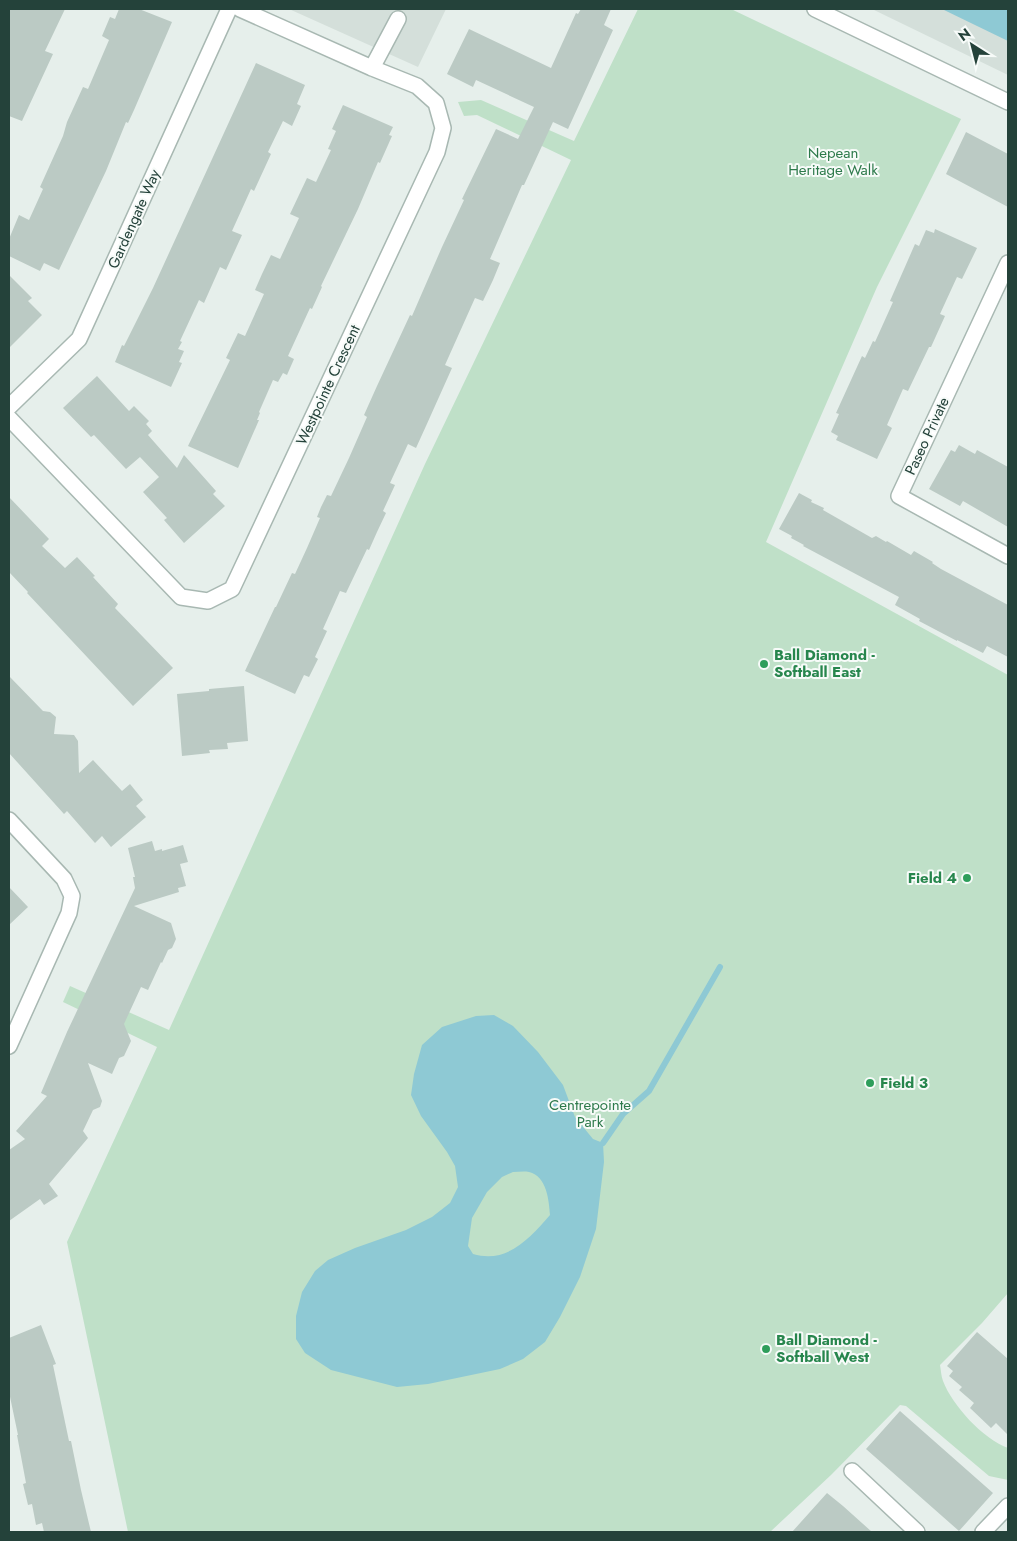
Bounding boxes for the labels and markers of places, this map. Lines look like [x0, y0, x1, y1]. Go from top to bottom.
place label: Ball Diamond - Softball East [774, 644, 875, 683]
marker: Ball Diamond - Softball East [758, 658, 770, 670]
place label: Field 4 [908, 867, 957, 889]
marker: Field 4 [961, 872, 973, 884]
place label: Field 3 [880, 1072, 928, 1094]
marker: Field 3 [864, 1077, 876, 1089]
place label: Ball Diamond - Softball West [776, 1329, 877, 1368]
marker: Ball Diamond - Softball West [760, 1343, 772, 1355]

